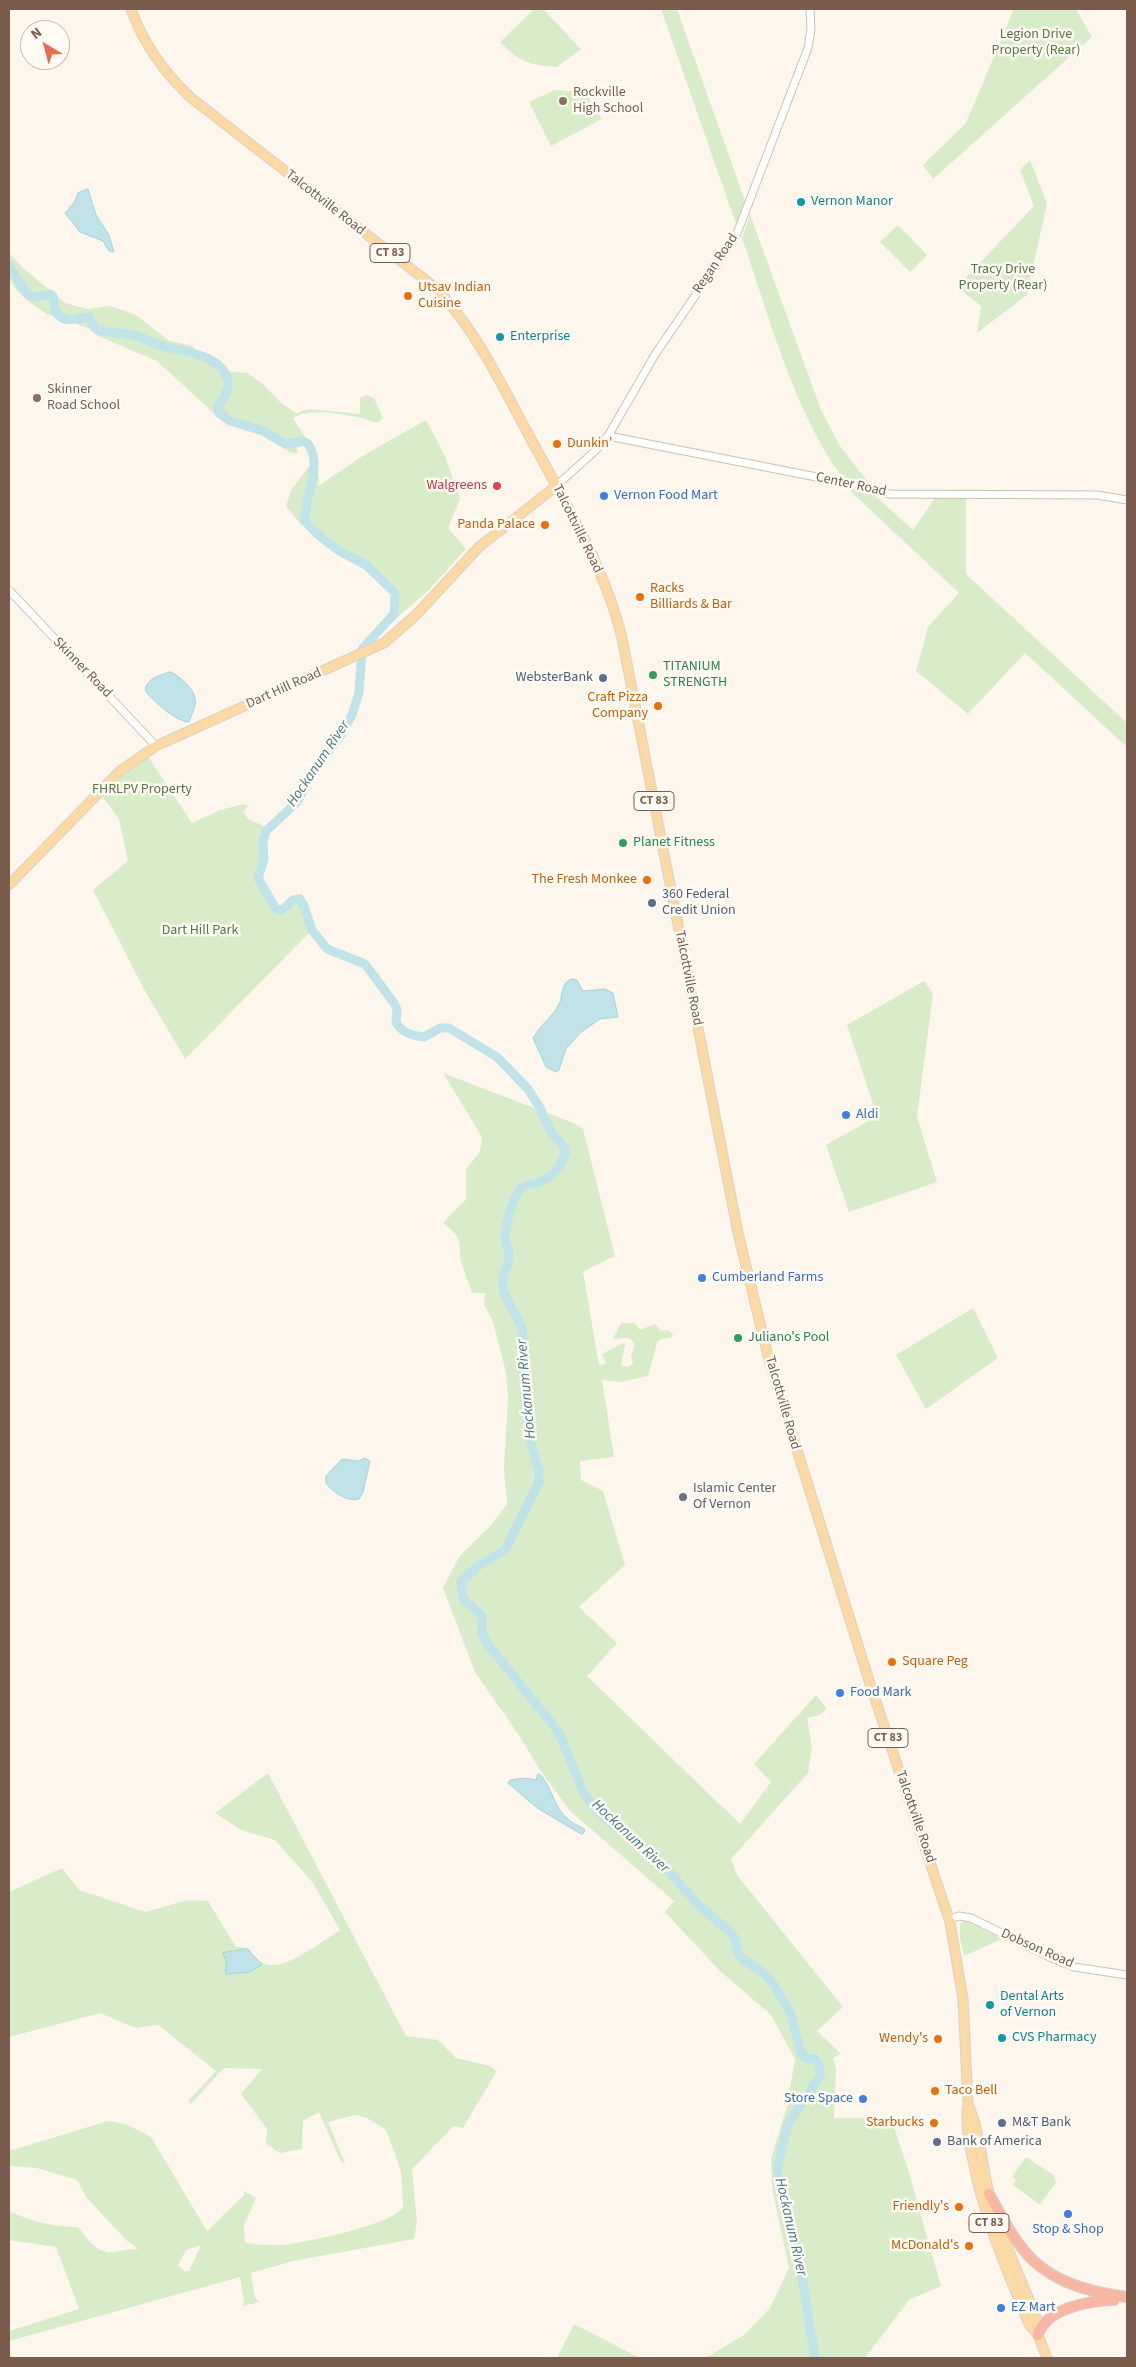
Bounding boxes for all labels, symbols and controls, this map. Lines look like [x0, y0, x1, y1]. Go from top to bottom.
north arrow [20, 20, 70, 70]
text: N [27, 23, 46, 45]
park label: Legion Drive Property (Rear) [992, 27, 1080, 59]
place label: Rockville High School [573, 85, 643, 118]
marker: Rockville High School [557, 95, 569, 107]
street label: Talcottville Road [282, 167, 368, 239]
place label: Vernon Manor [811, 194, 893, 210]
marker: Vernon Manor [795, 196, 807, 208]
street label: Regan Road [690, 231, 742, 297]
road number: CT 83 [370, 244, 410, 262]
park label: Tracy Drive Property (Rear) [959, 262, 1047, 294]
place label: Utsav Indian Cuisine [418, 280, 491, 312]
marker: Utsav Indian Cuisine [402, 290, 414, 302]
place label: Enterprise [510, 329, 570, 345]
marker: Enterprise [494, 331, 506, 343]
place label: Skinner Road School [47, 382, 120, 414]
marker: Skinner Road School [31, 392, 43, 404]
place label: Dunkin' [567, 436, 612, 452]
marker: Dunkin' [551, 438, 563, 450]
street label: Center Road [814, 469, 888, 501]
place label: Walgreens [426, 478, 487, 494]
marker: Walgreens [491, 480, 503, 492]
street label: Talcottville Road [548, 482, 606, 576]
place label: Vernon Food Mart [614, 488, 718, 504]
marker: Vernon Food Mart [598, 490, 610, 502]
place label: Panda Palace [457, 517, 535, 533]
marker: Panda Palace [539, 519, 551, 531]
place label: Racks Billiards & Bar [650, 581, 732, 614]
marker: Racks Billiards & Bar [634, 591, 646, 603]
street label: Skinner Road [49, 634, 115, 702]
place label: TITANIUM STRENGTH [663, 659, 727, 692]
street label: Dart Hill Road [244, 665, 324, 713]
marker: TITANIUM STRENGTH [647, 669, 659, 681]
place label: WebsterBank [516, 670, 593, 686]
marker: WebsterBank [597, 672, 609, 684]
place label: Craft Pizza Company [587, 690, 648, 722]
marker: Craft Pizza Company [652, 700, 664, 712]
water label: Hockanum River [284, 717, 354, 811]
park label: FHRLPV Property [92, 782, 192, 798]
road number: CT 83 [634, 791, 674, 810]
place label: Planet Fitness [633, 835, 715, 851]
marker: Planet Fitness [617, 837, 629, 849]
place label: The Fresh Monkee [532, 872, 637, 888]
marker: The Fresh Monkee [641, 874, 653, 886]
place label: 360 Federal Credit Union [662, 887, 736, 920]
marker: 360 Federal Credit Union [646, 897, 658, 909]
park label: Dart Hill Park [162, 923, 238, 939]
street label: Talcottville Road [671, 929, 705, 1027]
place label: Aldi [856, 1107, 878, 1123]
marker: Aldi [840, 1109, 852, 1121]
place label: Cumberland Farms [712, 1270, 823, 1286]
marker: Cumberland Farms [696, 1272, 708, 1284]
place label: Juliano's Pool [748, 1330, 829, 1346]
marker: Juliano's Pool [732, 1332, 744, 1344]
water label: Hockanum River [514, 1338, 540, 1440]
street label: Talcottville Road [761, 1354, 803, 1452]
place label: Islamic Center Of Vernon [693, 1481, 776, 1514]
marker: Islamic Center Of Vernon [677, 1491, 689, 1503]
place label: Square Peg [902, 1654, 968, 1670]
marker: Square Peg [886, 1656, 898, 1668]
place label: Food Mark [850, 1685, 911, 1701]
marker: Food Mark [834, 1687, 846, 1699]
road number: CT 83 [868, 1729, 908, 1748]
street label: Talcottville Road [891, 1769, 939, 1865]
water label: Hockanum River [587, 1796, 673, 1878]
street label: Dobson Road [998, 1925, 1076, 1973]
place label: Dental Arts of Vernon [1000, 1989, 1064, 2021]
marker: Dental Arts of Vernon [984, 1999, 996, 2011]
place label: CVS Pharmacy [1012, 2030, 1096, 2046]
place label: Wendy's [879, 2031, 928, 2047]
marker: CVS Pharmacy [996, 2032, 1008, 2044]
marker: Wendy's [932, 2033, 944, 2045]
place label: Taco Bell [945, 2083, 997, 2099]
marker: Taco Bell [929, 2085, 941, 2097]
place label: Store Space [784, 2091, 853, 2107]
marker: Store Space [857, 2093, 869, 2105]
place label: Starbucks [866, 2115, 924, 2131]
place label: M&T Bank [1012, 2115, 1071, 2131]
marker: Starbucks [928, 2117, 940, 2129]
marker: M&T Bank [996, 2117, 1008, 2129]
place label: Bank of America [947, 2134, 1042, 2150]
marker: Bank of America [931, 2136, 943, 2148]
water label: Hockanum River [770, 2176, 810, 2278]
place label: Friendly's [893, 2199, 949, 2215]
marker: Friendly's [953, 2201, 965, 2213]
marker: Stop & Shop [1062, 2208, 1074, 2220]
road number: CT 83 [969, 2214, 1009, 2232]
place label: Stop & Shop [1032, 2222, 1104, 2238]
place label: McDonald's [891, 2238, 959, 2254]
marker: McDonald's [963, 2240, 975, 2252]
place label: EZ Mart [1011, 2300, 1056, 2316]
marker: EZ Mart [995, 2302, 1007, 2314]

